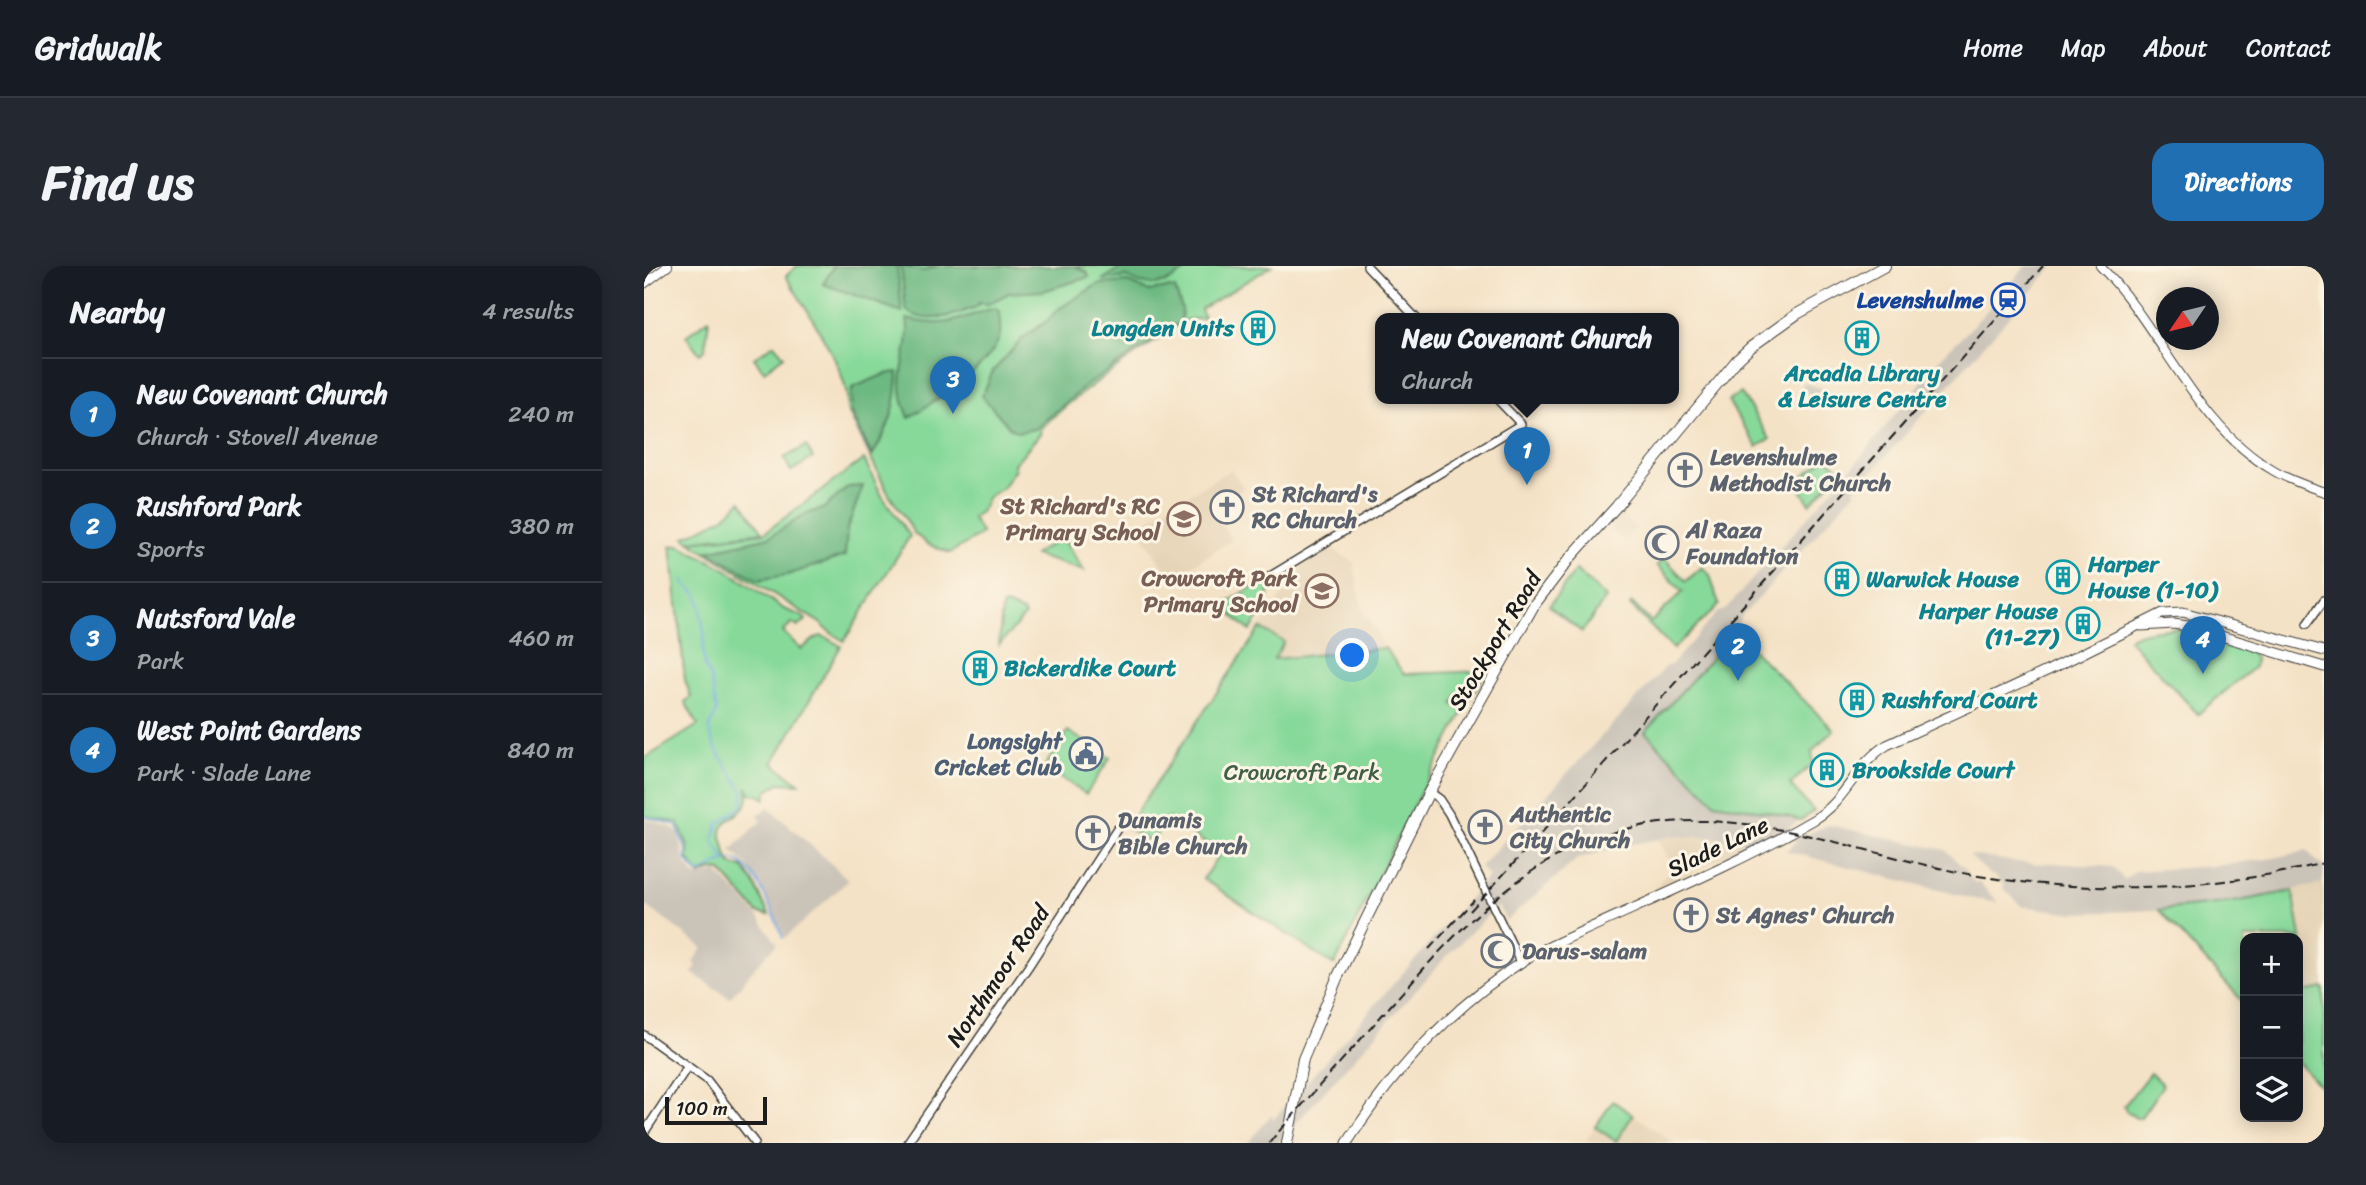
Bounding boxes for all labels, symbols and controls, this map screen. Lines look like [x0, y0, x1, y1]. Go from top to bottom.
text: Gridwalk [35, 19, 162, 77]
text: Home [1963, 27, 2023, 69]
text: Map [2061, 27, 2105, 69]
text: About [2143, 27, 2208, 69]
text: Contact [2246, 27, 2331, 69]
text: Find us [42, 139, 194, 226]
button: Directions [2152, 143, 2324, 221]
place label: Levenshulme [1857, 280, 1984, 321]
station icon: Levenshulme [1989, 281, 2027, 319]
text: Nearby [70, 285, 165, 339]
north arrow [2156, 287, 2219, 350]
text: 4 results [482, 291, 574, 332]
place label: Longden Units [1092, 308, 1235, 349]
building icon: Longden Units [1239, 309, 1277, 347]
popup [1375, 313, 1679, 404]
text: New Covenant Church [1402, 315, 1652, 361]
building icon: Arcadia Library & Leisure Centre [1843, 319, 1881, 357]
place label: Arcadia Library & Leisure Centre [1778, 353, 1947, 420]
pin: 3 [930, 356, 976, 414]
text: Church [1402, 361, 1473, 402]
text: New Covenant Church [137, 371, 388, 417]
text: 1 [88, 394, 98, 435]
text: 240 m [508, 394, 574, 435]
text: Church · Stovell Avenue [137, 417, 378, 458]
pin: 1 [1504, 427, 1550, 485]
place label: Levenshulme Methodist Church [1709, 437, 1891, 504]
church icon: Levenshulme Methodist Church [1666, 451, 1704, 489]
place label: St Richard's RC Church [1251, 474, 1378, 541]
text: Rushford Park [137, 483, 301, 529]
place label: St Richard's RC Primary School [999, 486, 1161, 553]
church icon: St Richard's RC Church [1208, 488, 1246, 526]
school or university icon: St Richard's RC Primary School [1165, 500, 1203, 538]
text: 2 [86, 506, 100, 547]
text: 380 m [509, 506, 574, 547]
place label: Al Raza Foundation [1685, 510, 1799, 577]
mosque icon: Al Raza Foundation [1643, 524, 1681, 562]
text: Sports [137, 529, 205, 570]
place label: Harper House (1-10) [2087, 544, 2219, 611]
place label: Crowcroft Park Primary School [1141, 558, 1299, 625]
building icon: Harper House (1-10) [2044, 558, 2082, 596]
place label: Warwick House [1866, 559, 2019, 600]
building icon: Warwick House [1823, 560, 1861, 598]
street label: Stockport Road [1437, 561, 1554, 719]
school or university icon: Crowcroft Park Primary School [1303, 572, 1341, 610]
place label: Harper House (11-27) [1918, 591, 2060, 658]
text: Nutsford Vale [137, 595, 295, 641]
building icon: Harper House (11-27) [2064, 605, 2102, 643]
pin: 4 [2180, 616, 2226, 674]
text: 3 [87, 618, 99, 659]
text: 460 m [508, 618, 574, 659]
pin: 2 [1715, 623, 1761, 681]
your location [1335, 638, 1369, 672]
text: Park [137, 641, 184, 682]
place label: Bickerdike Court [1004, 648, 1176, 689]
building icon: Bickerdike Court [961, 649, 999, 687]
place label: Rushford Court [1881, 680, 2038, 721]
building icon: Rushford Court [1838, 681, 1876, 719]
text: West Point Gardens [137, 707, 361, 753]
place label: Longsight Cricket Club [934, 721, 1064, 788]
text: 4 [86, 730, 100, 771]
text: 840 m [508, 730, 574, 771]
public building icon: Longsight Cricket Club [1067, 735, 1105, 773]
place label: Brookside Court [1852, 750, 2016, 791]
building icon: Brookside Court [1808, 751, 1846, 789]
park label: Crowcroft Park [1224, 752, 1380, 793]
text: Park · Slade Lane [137, 753, 311, 794]
place label: Authentic City Church [1509, 794, 1630, 861]
place label: Dunamis Bible Church [1118, 800, 1248, 867]
street label: Slade Lane [1660, 805, 1776, 889]
church icon: Authentic City Church [1466, 808, 1504, 846]
church icon: Dunamis Bible Church [1074, 814, 1112, 852]
street label: Northmoor Road [935, 895, 1062, 1056]
place label: St Agnes' Church [1715, 895, 1894, 936]
church icon: St Agnes' Church [1672, 896, 1710, 934]
place label: Darus-salam [1522, 931, 1647, 972]
mosque icon: Darus-salam [1479, 932, 1517, 970]
map controls [2240, 933, 2303, 1122]
button: + [2240, 933, 2303, 996]
button: − [2240, 996, 2303, 1059]
button: layers [2240, 1059, 2303, 1122]
text: 100 m [676, 1092, 728, 1125]
scale bar [665, 1094, 766, 1126]

